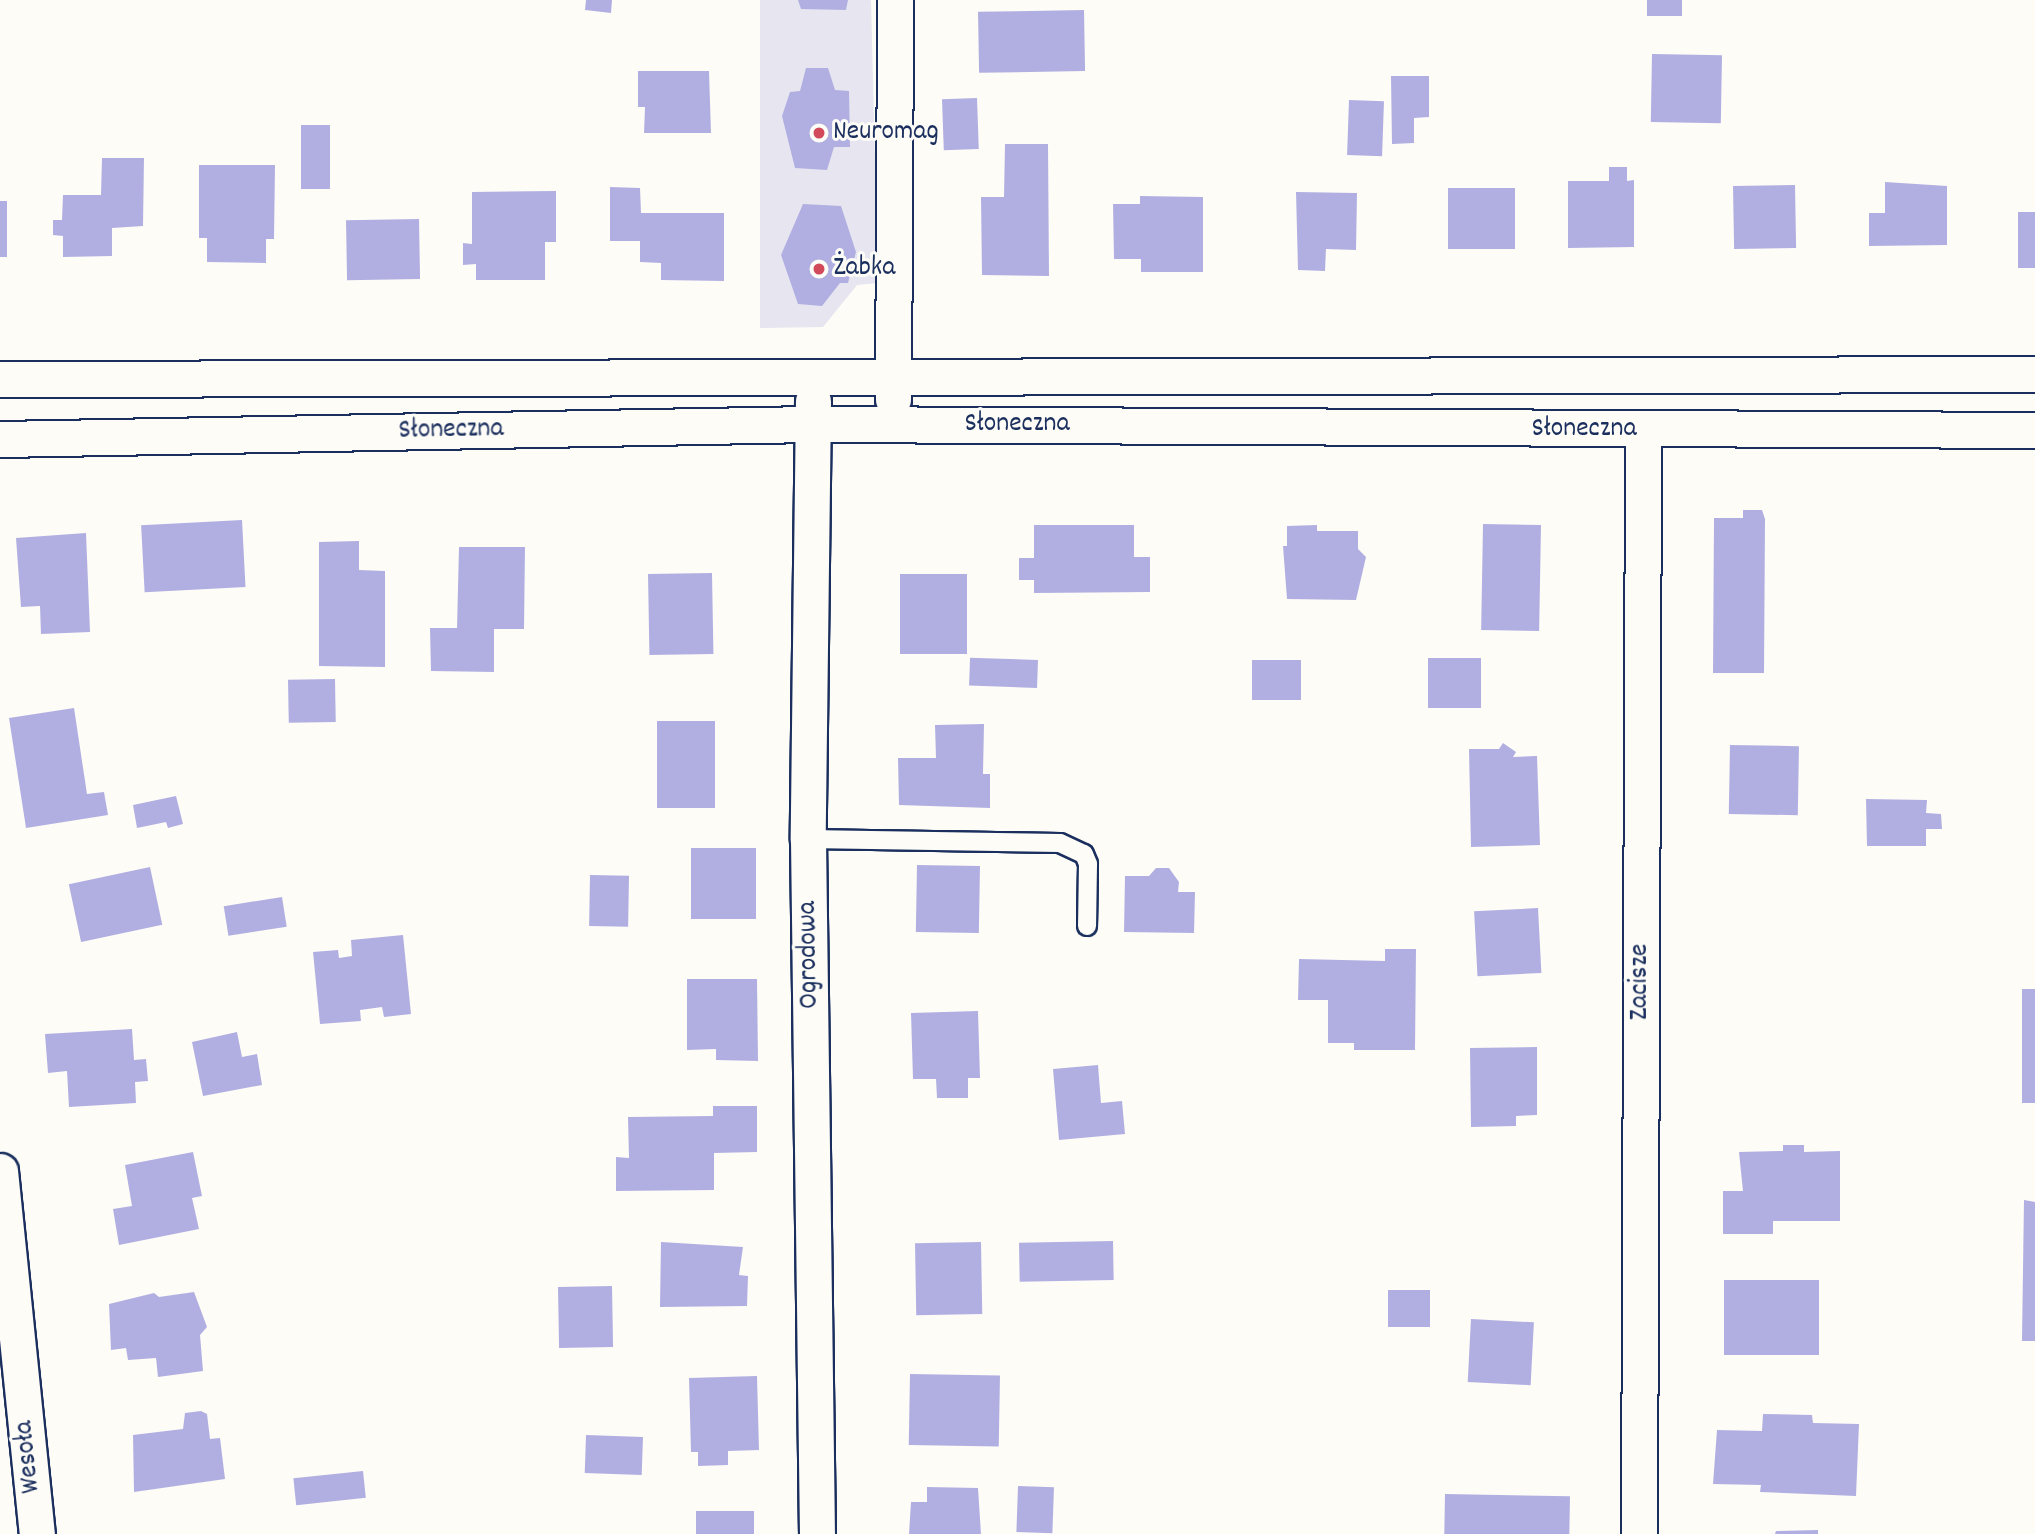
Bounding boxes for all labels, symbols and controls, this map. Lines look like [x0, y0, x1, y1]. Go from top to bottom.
place label: Neuromag [833, 116, 939, 150]
marker: Neuromag [811, 125, 827, 141]
place label: Żabka [833, 252, 895, 286]
marker: Żabka [811, 261, 827, 277]
street label: Słoneczna [964, 408, 1070, 442]
street label: Słoneczna [398, 413, 504, 449]
street label: Słoneczna [1531, 413, 1637, 447]
street label: Ogrodowa [792, 901, 828, 1009]
street label: Zacisze [1624, 944, 1658, 1020]
street label: Wesoła [8, 1419, 50, 1495]

